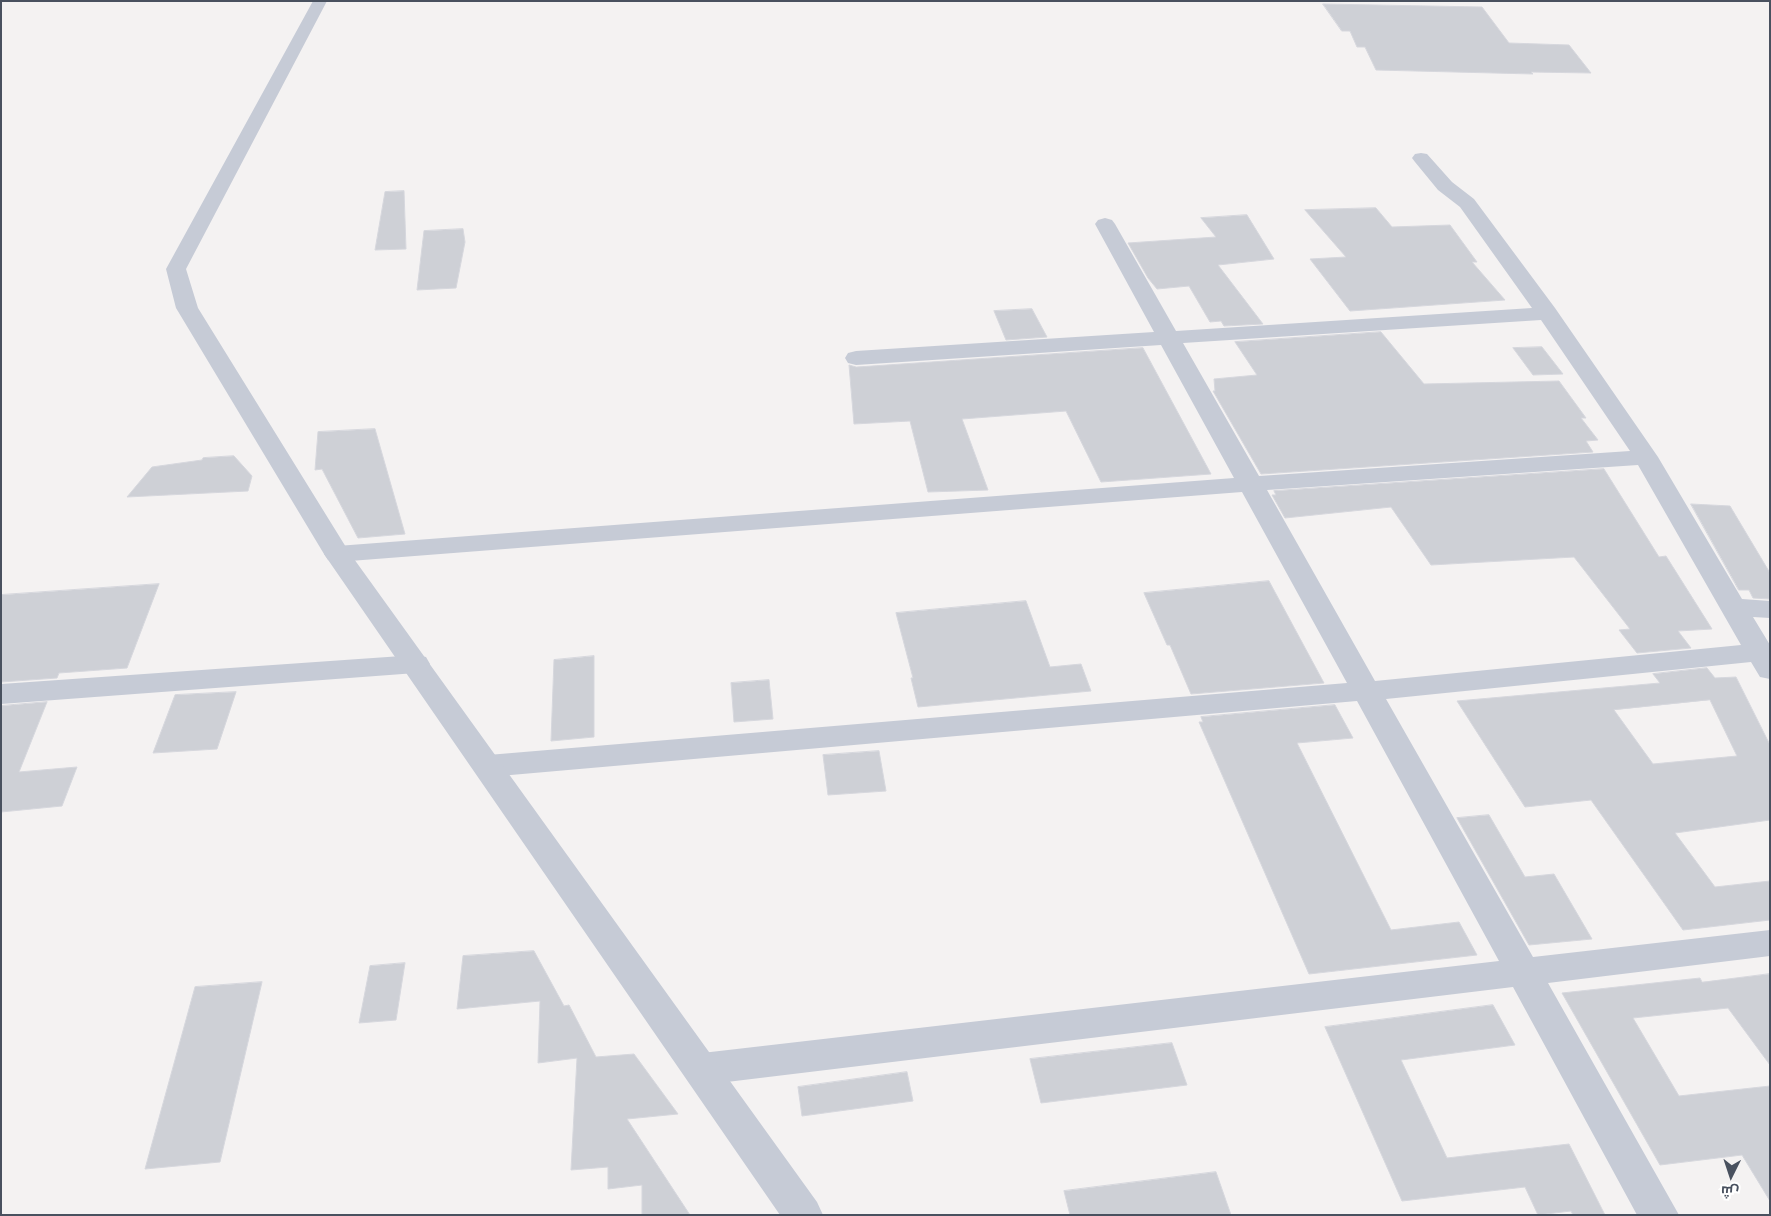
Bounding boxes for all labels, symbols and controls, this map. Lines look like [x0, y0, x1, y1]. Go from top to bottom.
north arrow [1706, 1151, 1756, 1201]
text: ش [1720, 1182, 1739, 1201]

